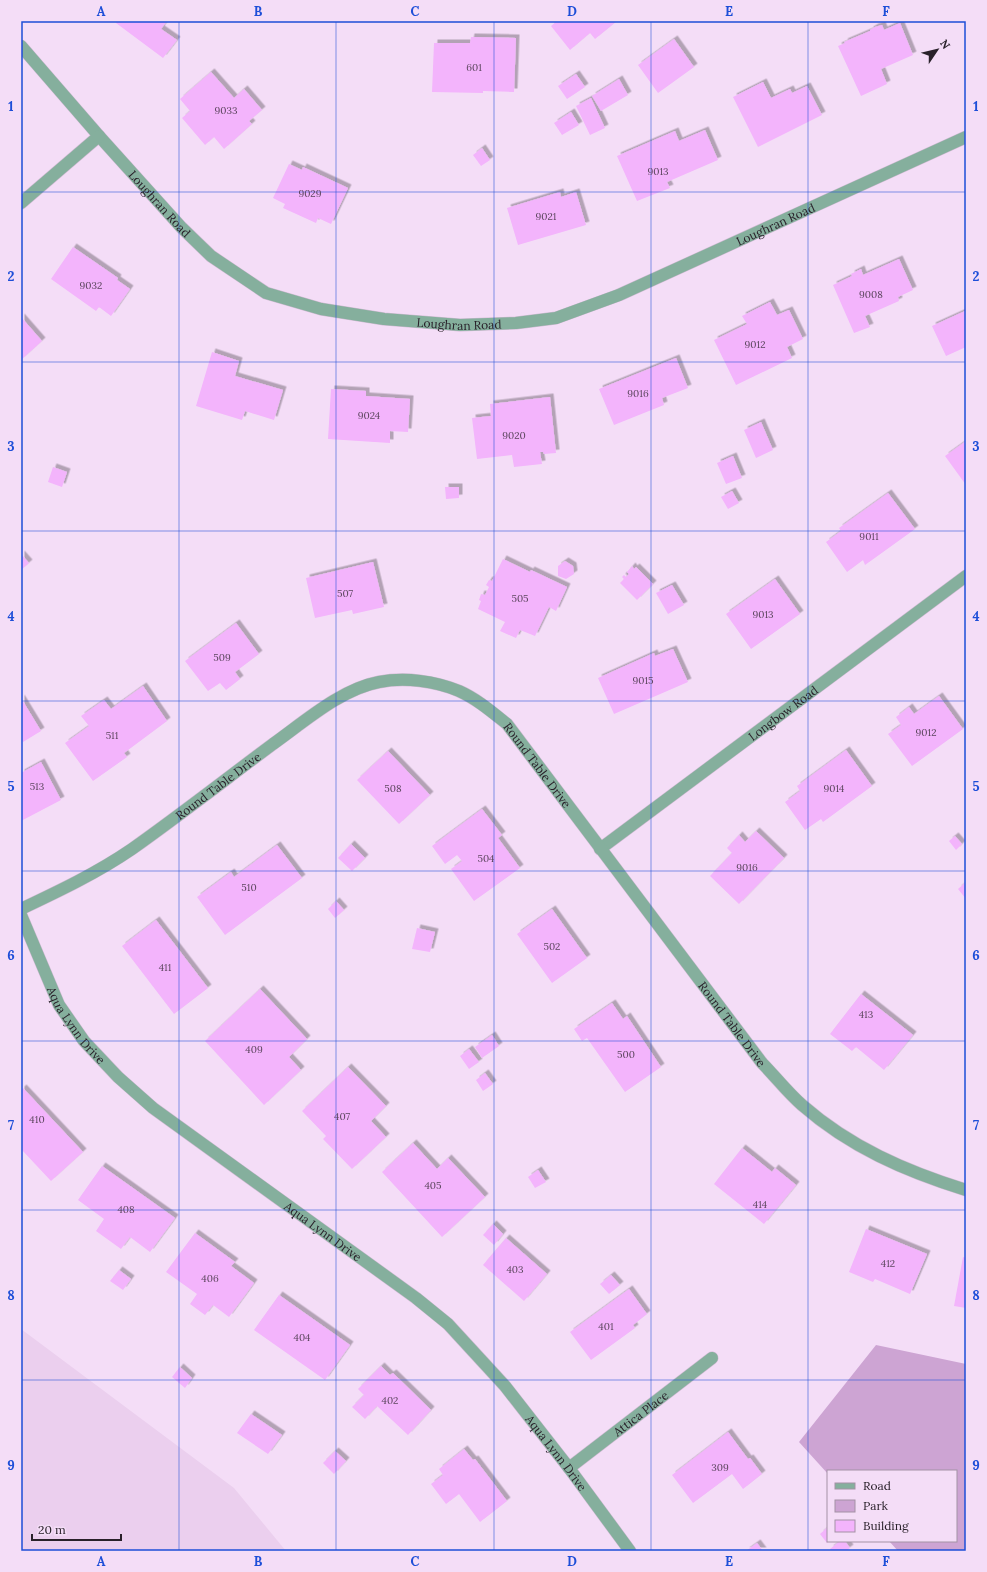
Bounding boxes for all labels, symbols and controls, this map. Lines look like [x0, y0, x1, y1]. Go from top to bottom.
text: A [97, 3, 106, 20]
text: B [254, 3, 263, 20]
text: C [411, 3, 420, 20]
text: D [567, 3, 577, 20]
text: E [725, 3, 733, 20]
text: F [882, 3, 890, 20]
north arrow [917, 30, 957, 70]
text: N [937, 37, 954, 52]
house number: 601 [466, 61, 482, 74]
text: 1 [8, 98, 14, 115]
text: 1 [973, 98, 979, 115]
house number: 9033 [214, 104, 238, 117]
house number: 9013 [647, 165, 669, 178]
street label: Loughran Road [126, 167, 194, 240]
house number: 9029 [298, 187, 322, 200]
street label: Loughran Road [733, 199, 817, 248]
house number: 9021 [536, 210, 557, 223]
text: 2 [8, 268, 15, 285]
text: 2 [973, 268, 980, 285]
house number: 9032 [80, 279, 102, 292]
house number: 9008 [859, 288, 883, 301]
street label: Loughran Road [416, 314, 502, 333]
house number: 9012 [745, 338, 766, 351]
house number: 9016 [627, 387, 649, 400]
house number: 9024 [358, 409, 381, 422]
house number: 9020 [502, 429, 526, 442]
text: 3 [7, 438, 15, 455]
text: 3 [972, 438, 980, 455]
house number: 9011 [859, 530, 879, 543]
house number: 507 [337, 587, 353, 600]
house number: 505 [511, 592, 529, 605]
text: 4 [7, 608, 15, 625]
house number: 9013 [752, 608, 774, 621]
text: 4 [972, 608, 980, 625]
house number: 509 [213, 651, 231, 664]
house number: 9015 [632, 674, 654, 687]
street label: Longbow Road [745, 682, 820, 743]
street label: Round Table Drive [501, 719, 575, 811]
house number: 9012 [916, 726, 937, 739]
house number: 511 [106, 729, 119, 742]
street label: Round Table Drive [172, 748, 264, 822]
text: 5 [7, 778, 15, 795]
text: 5 [972, 778, 980, 795]
house number: 513 [30, 780, 45, 793]
house number: 508 [384, 782, 402, 795]
house number: 9014 [823, 782, 845, 795]
house number: 504 [477, 852, 495, 865]
house number: 9016 [736, 861, 758, 874]
house number: 510 [241, 881, 257, 894]
house number: 502 [544, 940, 560, 953]
text: 6 [7, 947, 15, 964]
text: 6 [972, 947, 980, 964]
house number: 411 [159, 961, 172, 974]
street label: Round Table Drive [696, 978, 770, 1070]
street label: Aqua Lynn Drive [44, 983, 109, 1067]
house number: 413 [859, 1008, 874, 1021]
house number: 409 [245, 1043, 263, 1056]
house number: 500 [617, 1048, 635, 1061]
house number: 407 [334, 1110, 350, 1123]
house number: 410 [29, 1113, 45, 1126]
text: 7 [8, 1117, 14, 1134]
text: 7 [973, 1117, 979, 1134]
house number: 405 [424, 1179, 442, 1192]
street label: Aqua Lynn Drive [281, 1198, 365, 1264]
house number: 414 [753, 1198, 768, 1211]
house number: 408 [117, 1203, 135, 1216]
house number: 412 [881, 1257, 895, 1270]
house number: 403 [506, 1263, 524, 1276]
house number: 406 [201, 1272, 219, 1285]
text: 8 [7, 1287, 15, 1304]
text: 8 [972, 1287, 980, 1304]
house number: 401 [598, 1320, 614, 1333]
house number: 404 [293, 1331, 311, 1344]
street label: Attica Place [609, 1387, 671, 1440]
house number: 402 [382, 1394, 398, 1407]
street label: Aqua Lynn Drive [522, 1411, 591, 1494]
text: 9 [7, 1457, 15, 1474]
text: 9 [972, 1457, 980, 1474]
house number: 309 [711, 1461, 729, 1474]
legend [827, 1470, 957, 1542]
text: Road [863, 1478, 891, 1493]
text: Park [863, 1498, 889, 1513]
scale bar [32, 1516, 121, 1542]
text: Building [863, 1518, 909, 1533]
text: 20 m [38, 1522, 66, 1537]
text: A [97, 1553, 106, 1570]
text: B [254, 1553, 263, 1570]
text: C [411, 1553, 420, 1570]
text: D [567, 1553, 577, 1570]
text: E [725, 1553, 733, 1570]
text: F [882, 1553, 890, 1570]

